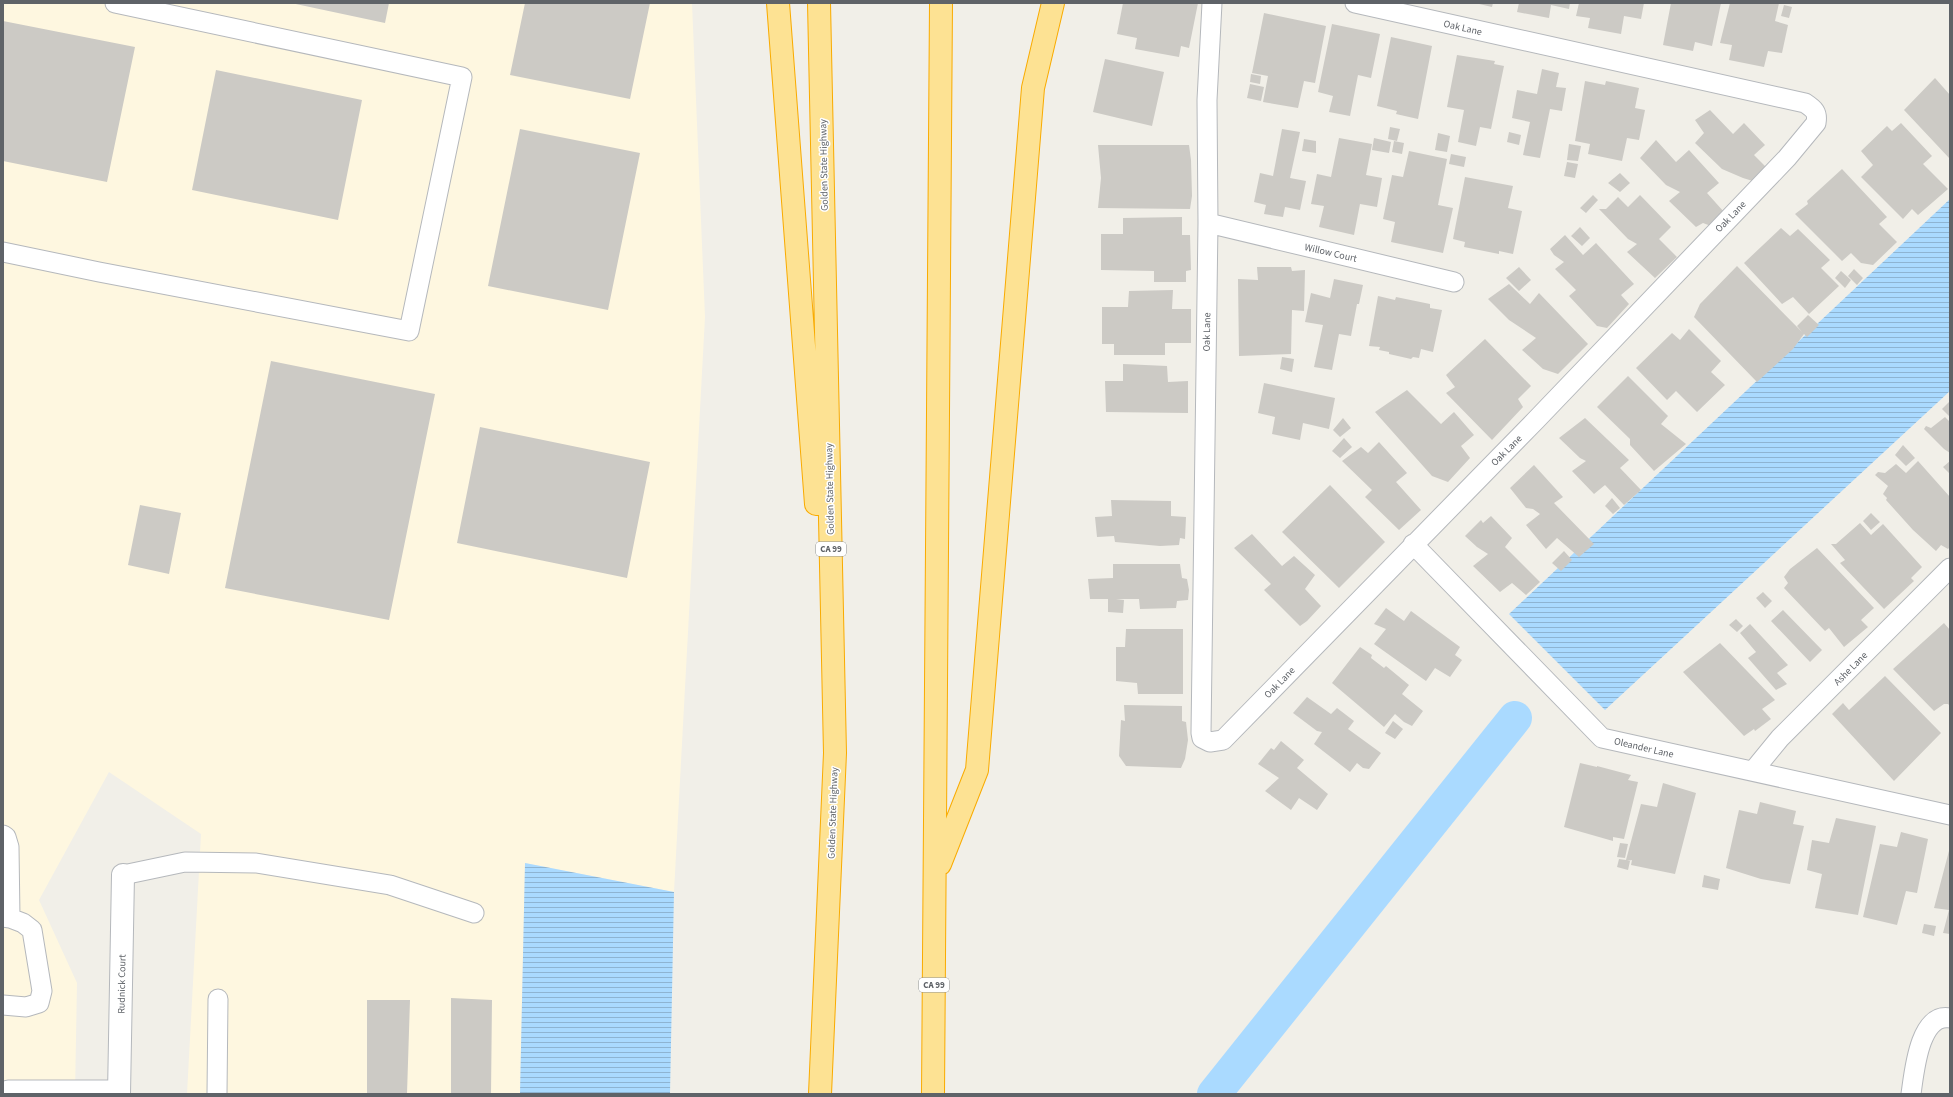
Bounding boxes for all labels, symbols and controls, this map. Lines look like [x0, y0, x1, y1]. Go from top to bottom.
street label: Oak Lane [1442, 17, 1483, 39]
street label: Golden State Highway [816, 119, 832, 211]
street label: Oak Lane [1712, 198, 1749, 236]
street label: Willow Court [1303, 240, 1359, 266]
street label: Oak Lane [1200, 312, 1214, 352]
street label: Oak Lane [1488, 432, 1525, 469]
street label: Golden State Highway [822, 443, 838, 535]
road number: CA 99 [816, 542, 846, 556]
street label: Ashe Lane [1831, 649, 1871, 689]
street label: Oak Lane [1261, 664, 1298, 702]
street label: Oleander Lane [1613, 734, 1675, 762]
street label: Golden State Highway [824, 767, 842, 859]
street label: Rudnick Court [114, 954, 130, 1014]
road number: CA 99 [919, 978, 949, 992]

